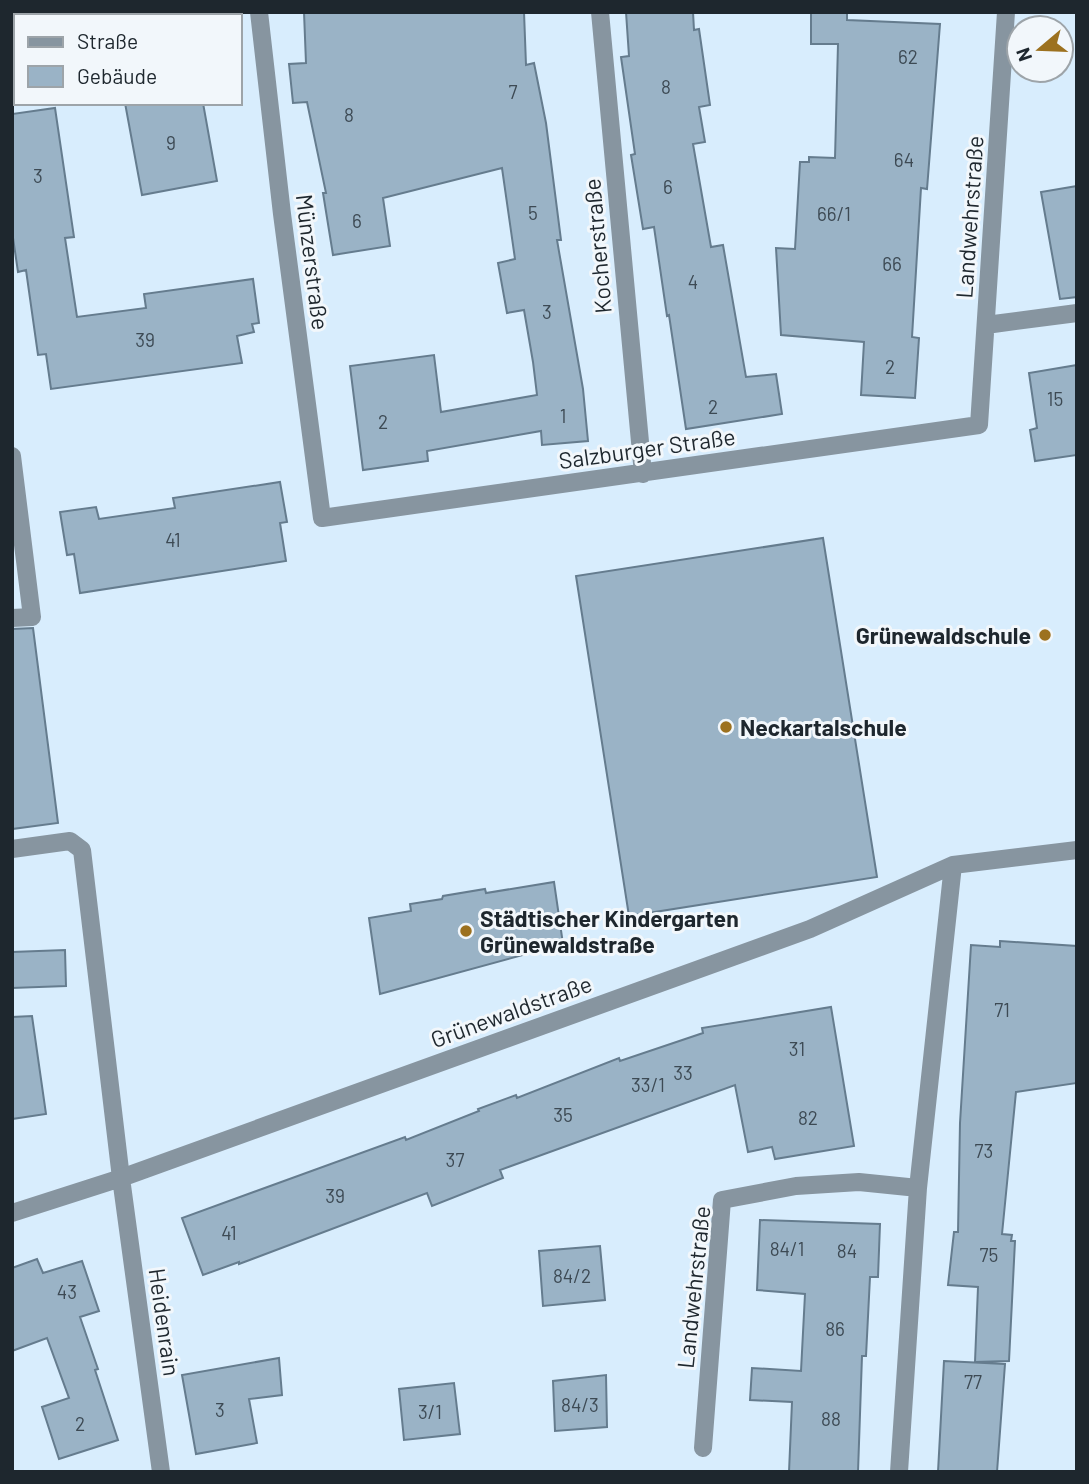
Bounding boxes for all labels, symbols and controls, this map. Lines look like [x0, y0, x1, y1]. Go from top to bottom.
legend [14, 14, 242, 105]
north arrow [1005, 14, 1075, 84]
text: Straße [77, 28, 138, 53]
house number: 62 [898, 45, 918, 68]
text: N [1011, 45, 1036, 64]
text: Gebäude [77, 63, 157, 88]
house number: 8 [661, 75, 671, 98]
house number: 7 [509, 80, 518, 103]
house number: 8 [344, 103, 354, 126]
house number: 9 [166, 131, 176, 154]
street label: Landwehrstraße [949, 135, 989, 299]
house number: 64 [894, 148, 914, 171]
house number: 3 [33, 164, 43, 187]
house number: 6 [663, 175, 673, 198]
street label: Kocherstraße [577, 177, 617, 315]
street label: Münzerstraße [291, 192, 335, 332]
house number: 5 [528, 201, 538, 224]
house number: 66/1 [817, 202, 851, 225]
house number: 6 [352, 209, 362, 232]
house number: 66 [882, 252, 902, 275]
house number: 4 [688, 270, 698, 293]
house number: 3 [542, 300, 552, 323]
house number: 39 [135, 328, 155, 351]
house number: 2 [885, 355, 895, 378]
house number: 15 [1047, 387, 1063, 410]
house number: 2 [708, 395, 718, 418]
house number: 1 [560, 404, 566, 427]
house number: 2 [378, 410, 388, 433]
street label: Salzburger Straße [557, 422, 737, 474]
house number: 41 [165, 528, 181, 551]
place label: Grünewaldschule [856, 621, 1031, 649]
marker: Grünewaldschule [1037, 627, 1053, 643]
place label: Neckartalschule [740, 713, 907, 741]
marker: Neckartalschule [718, 719, 734, 735]
place label: Städtischer Kindergarten Grünewaldstraße [480, 904, 739, 958]
marker: Städtischer Kindergarten Grünewaldstraße [458, 923, 474, 939]
street label: Grünewaldstraße [427, 969, 595, 1053]
house number: 71 [994, 998, 1010, 1021]
house number: 31 [789, 1037, 805, 1060]
house number: 33 [673, 1061, 693, 1084]
house number: 33/1 [631, 1073, 665, 1096]
house number: 35 [553, 1103, 573, 1126]
house number: 82 [798, 1106, 818, 1129]
house number: 73 [975, 1139, 993, 1162]
house number: 37 [446, 1148, 464, 1171]
house number: 39 [325, 1184, 345, 1207]
street label: Landwehrstraße [671, 1204, 715, 1370]
house number: 41 [221, 1221, 237, 1244]
house number: 84/1 [770, 1237, 804, 1260]
house number: 84 [837, 1239, 857, 1262]
house number: 75 [980, 1243, 998, 1266]
house number: 84/2 [553, 1264, 591, 1287]
street label: Heidenrain [144, 1266, 186, 1378]
house number: 43 [57, 1280, 77, 1303]
house number: 86 [825, 1317, 845, 1340]
house number: 77 [964, 1370, 982, 1393]
house number: 84/3 [561, 1393, 599, 1416]
house number: 3 [215, 1398, 225, 1421]
house number: 3/1 [418, 1400, 442, 1423]
house number: 88 [821, 1407, 841, 1430]
house number: 2 [75, 1412, 85, 1435]

